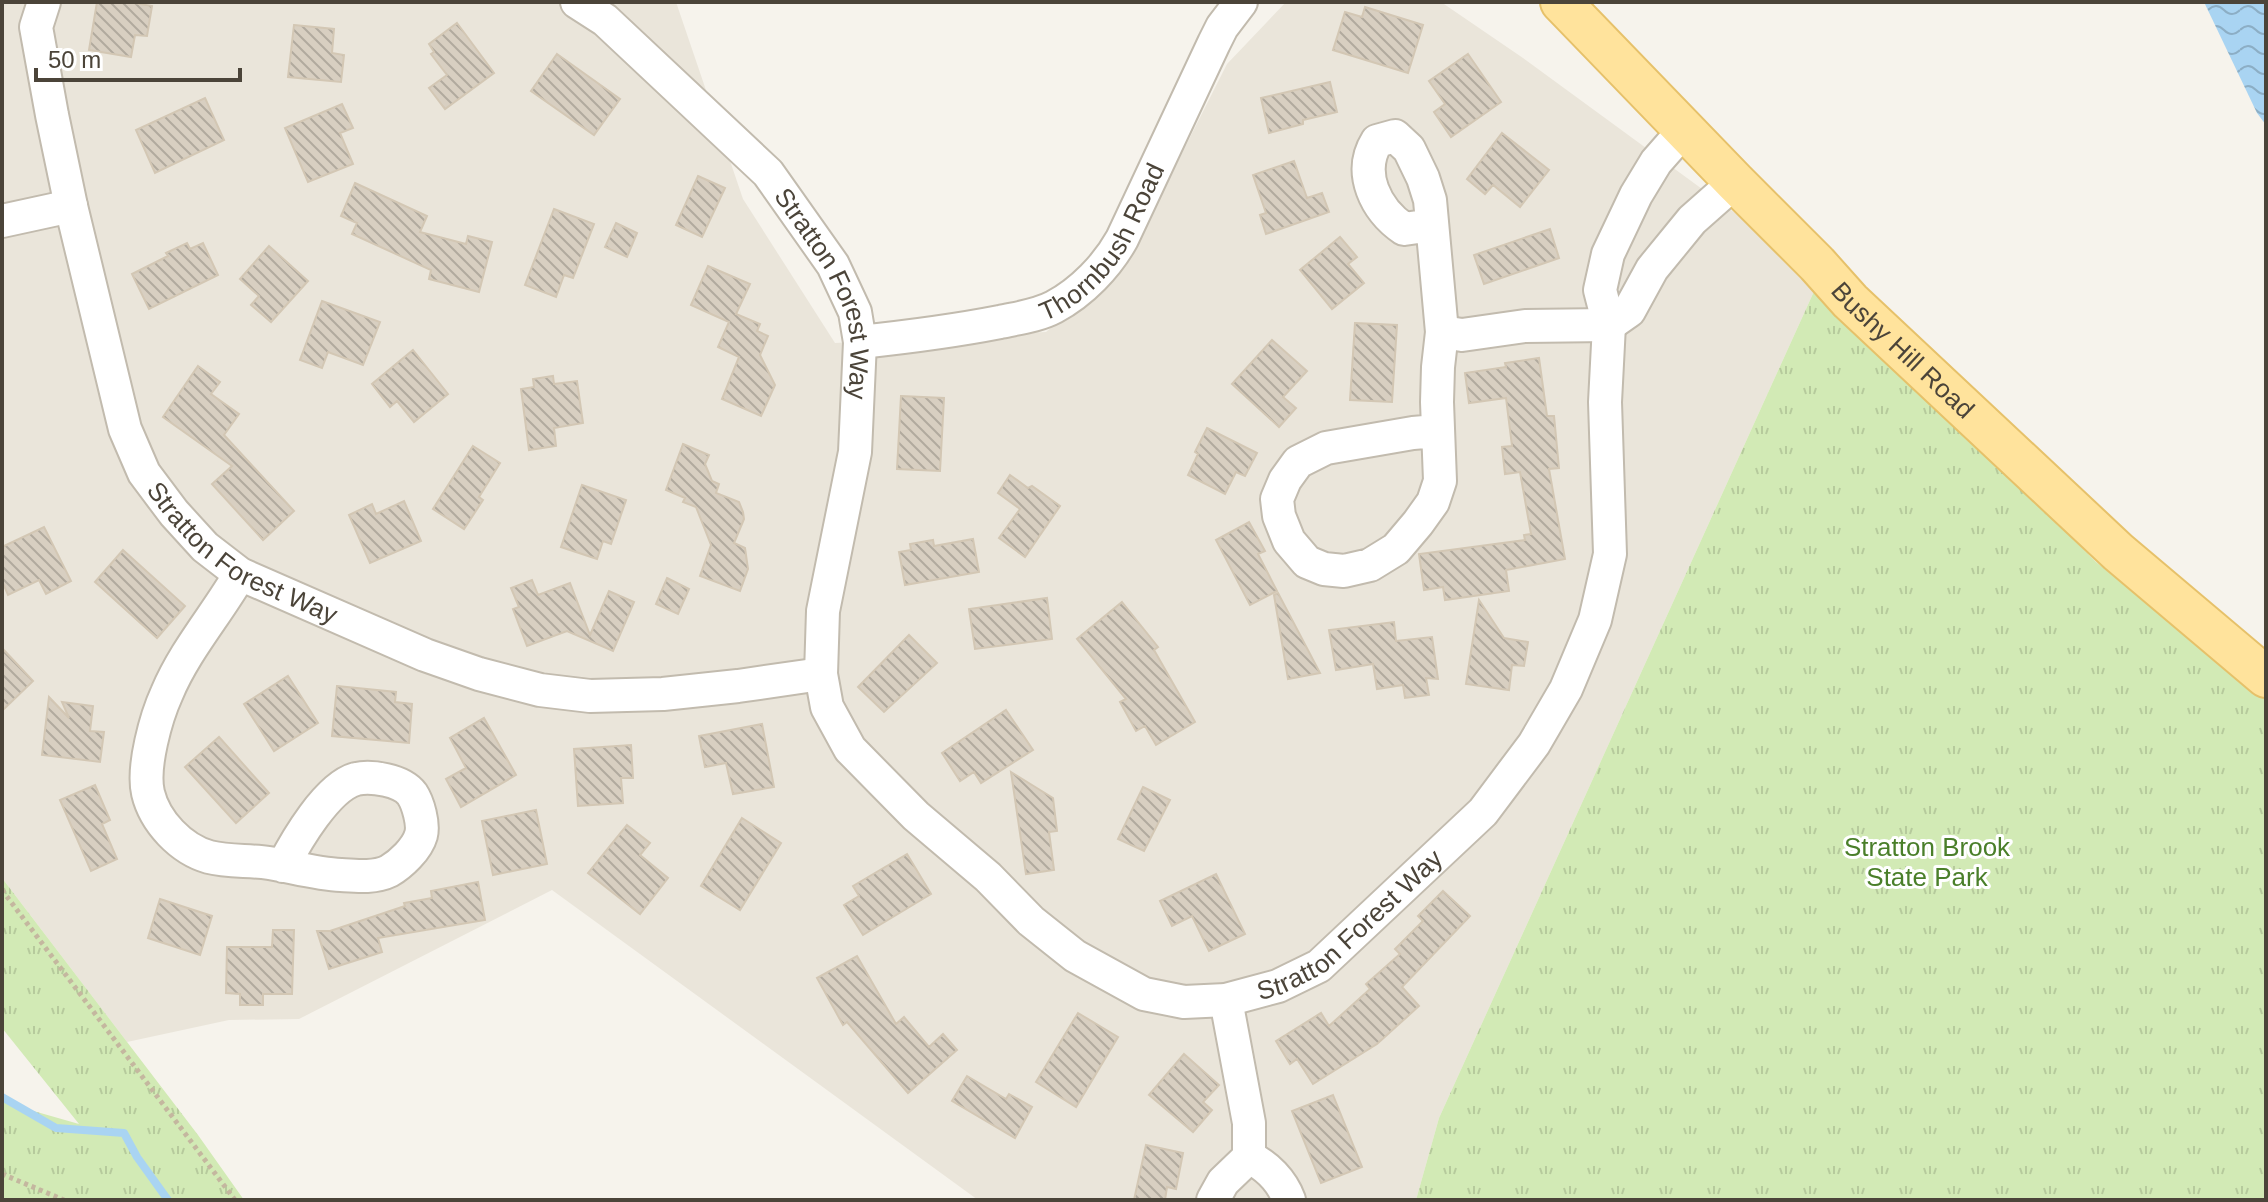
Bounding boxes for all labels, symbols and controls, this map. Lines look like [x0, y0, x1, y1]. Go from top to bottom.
scale bar [36, 32, 240, 82]
text: 50 m [48, 46, 101, 73]
street label: Thornbush Road [1035, 159, 1170, 327]
street label: Stratton Forest Way [768, 182, 875, 400]
street label: Bushy Hill Road [1825, 276, 1980, 424]
street label: Stratton Forest Way [141, 476, 342, 630]
park label: Stratton Brook State Park [1844, 832, 2011, 892]
street label: Stratton Forest Way [1253, 843, 1448, 1006]

